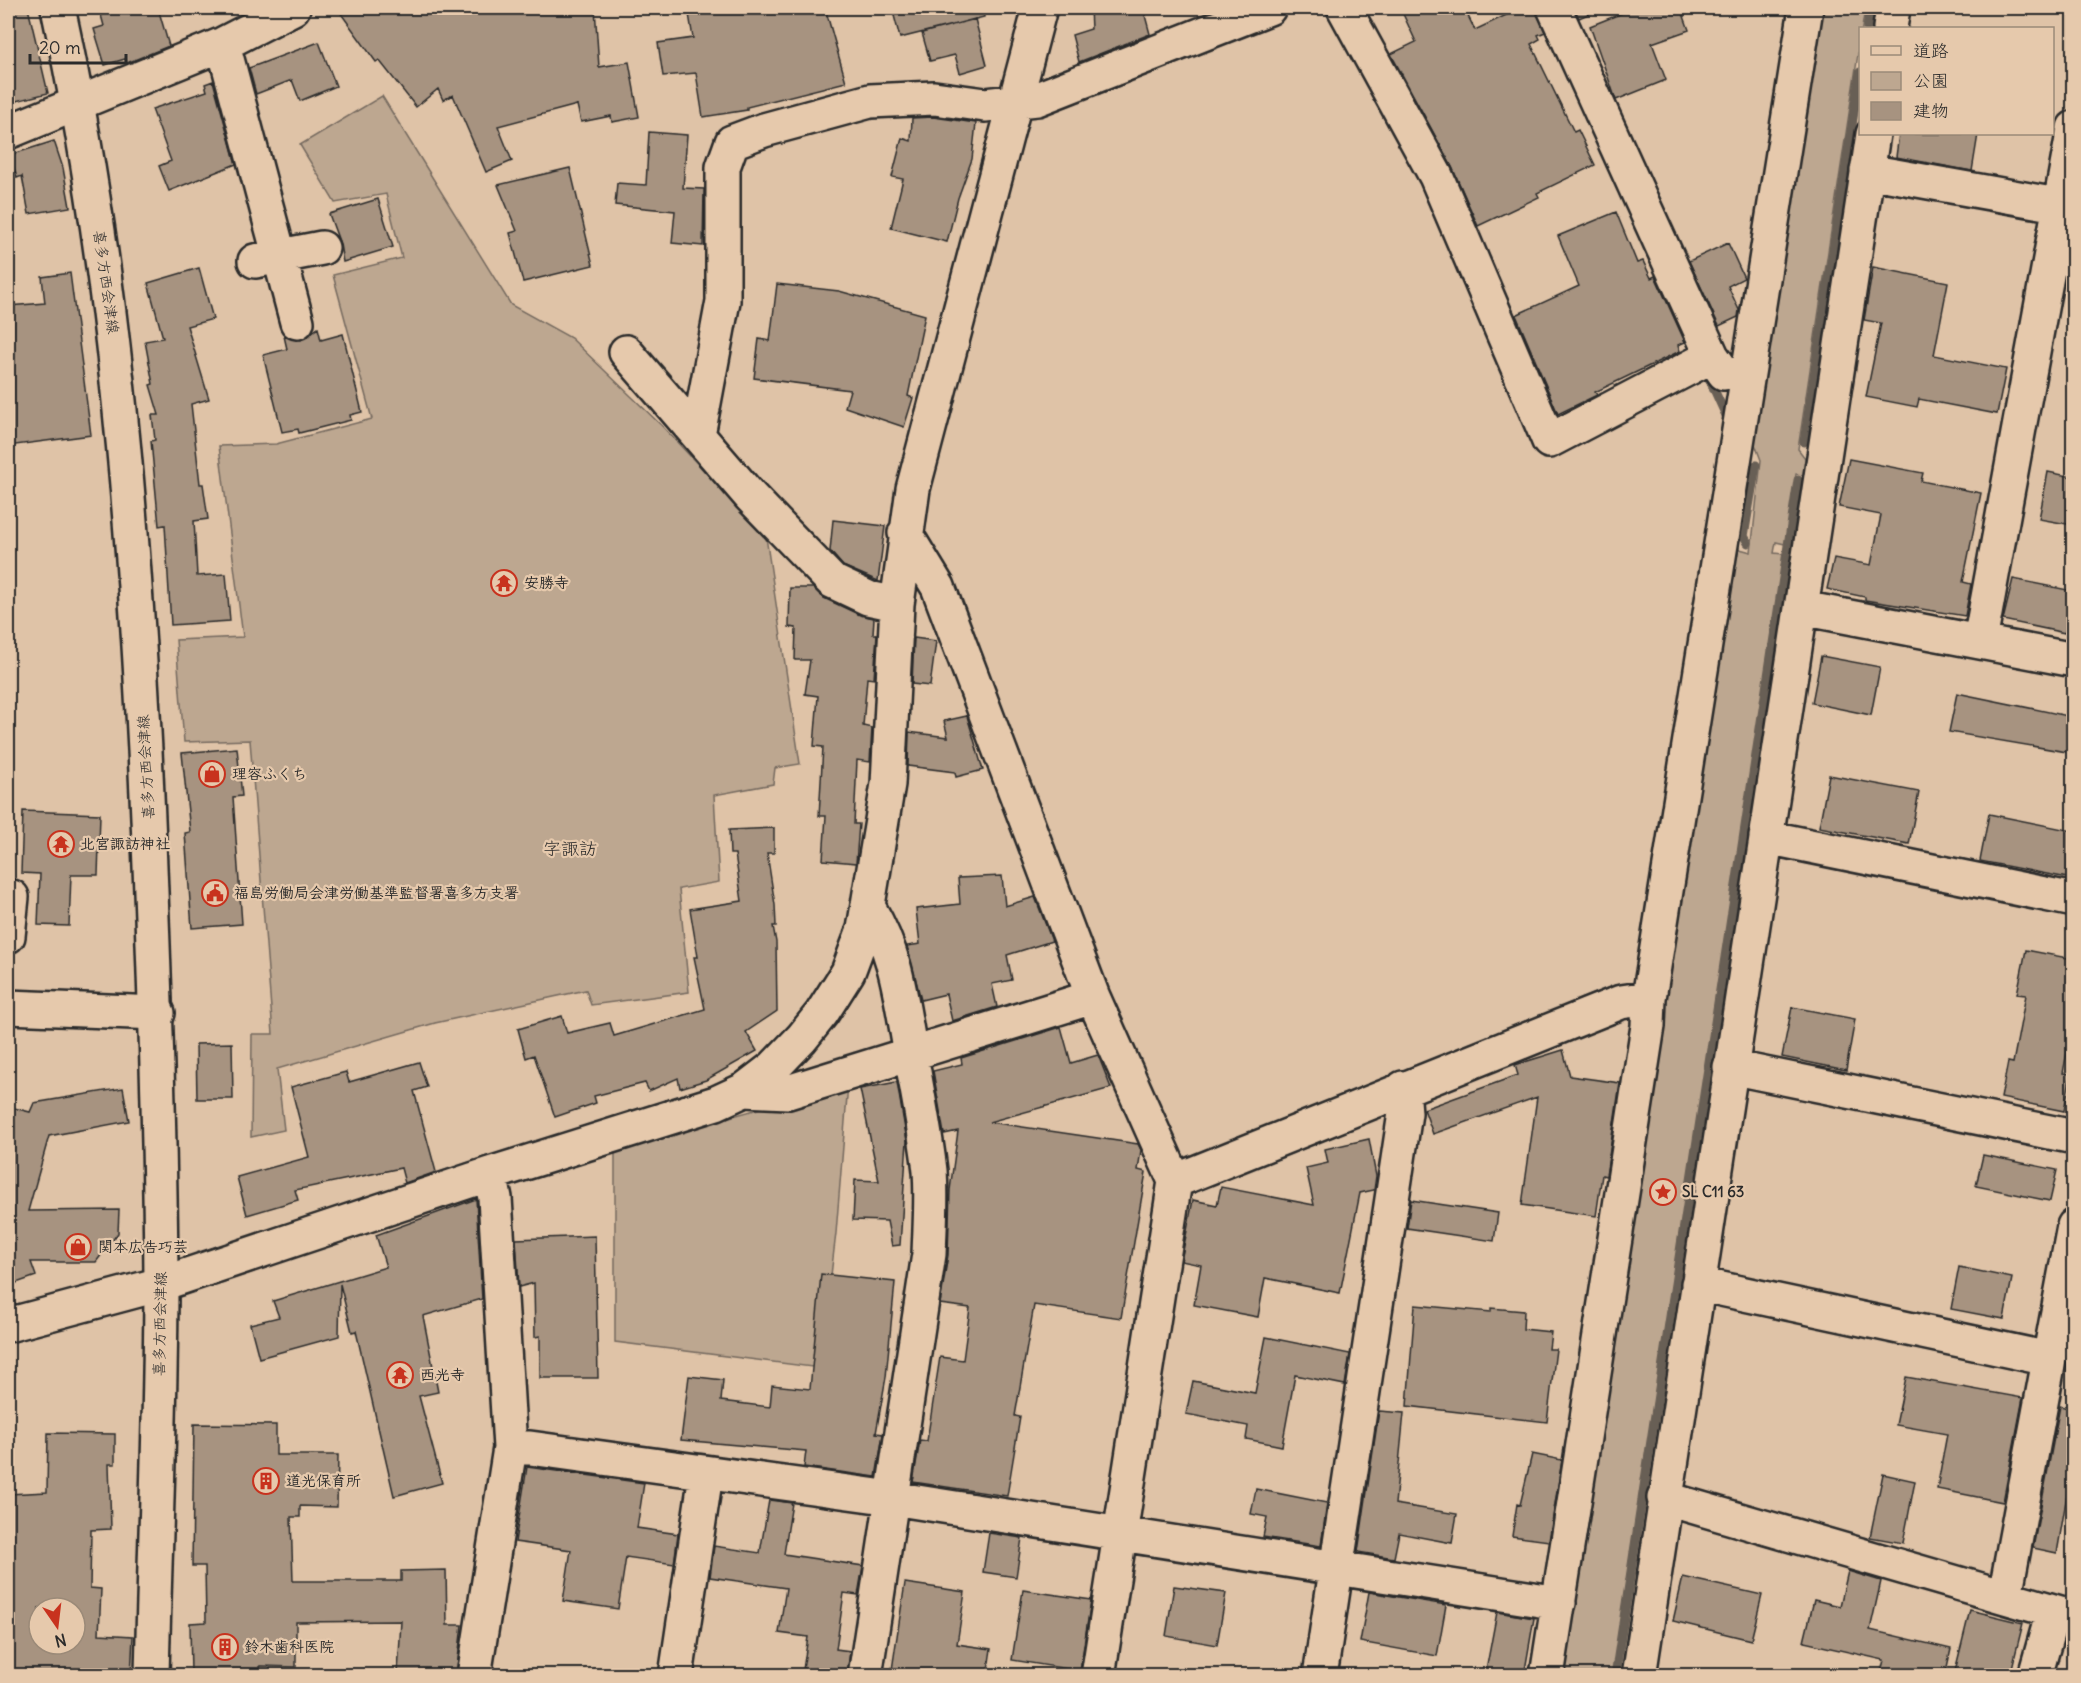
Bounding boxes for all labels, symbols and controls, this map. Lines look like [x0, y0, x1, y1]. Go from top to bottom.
scale bar [30, 27, 126, 65]
legend [1859, 27, 2054, 135]
text: 20 m [39, 36, 81, 59]
text: 道路 [1913, 39, 1949, 62]
text: 公園 [1913, 69, 1949, 92]
text: 建物 [1913, 99, 1949, 122]
street label: 喜多方西会津線 [90, 229, 123, 335]
temple icon: 安勝寺 [489, 568, 519, 598]
place label: 安勝寺 [524, 573, 569, 592]
street label: 喜多方西会津線 [133, 714, 158, 820]
shop icon: 理容ふくち [197, 759, 227, 789]
place label: 理容ふくち [232, 764, 307, 783]
temple icon: 北宮諏訪神社 [46, 829, 76, 859]
place label: 北宮諏訪神社 [80, 834, 170, 853]
district label: 字諏訪 [543, 837, 597, 860]
public building icon: 福島労働局会津労働基準監督署喜多方支署 [200, 878, 230, 908]
place label: 福島労働局会津労働基準監督署喜多方支署 [234, 883, 519, 902]
place icon: SL C11 63 [1648, 1177, 1678, 1207]
place label: SL C11 63 [1682, 1182, 1744, 1201]
shop icon: 関本広告巧芸 [63, 1232, 93, 1262]
place label: 関本広告巧芸 [98, 1237, 188, 1256]
street label: 喜多方西会津線 [149, 1271, 170, 1377]
temple icon: 西光寺 [385, 1360, 415, 1390]
place label: 西光寺 [420, 1365, 465, 1384]
building icon: 道光保育所 [251, 1466, 281, 1496]
place label: 道光保育所 [286, 1471, 361, 1490]
north arrow [27, 1596, 87, 1656]
text: N [53, 1630, 68, 1652]
building icon: 鈴木歯科医院 [210, 1632, 240, 1662]
place label: 鈴木歯科医院 [244, 1637, 334, 1656]

